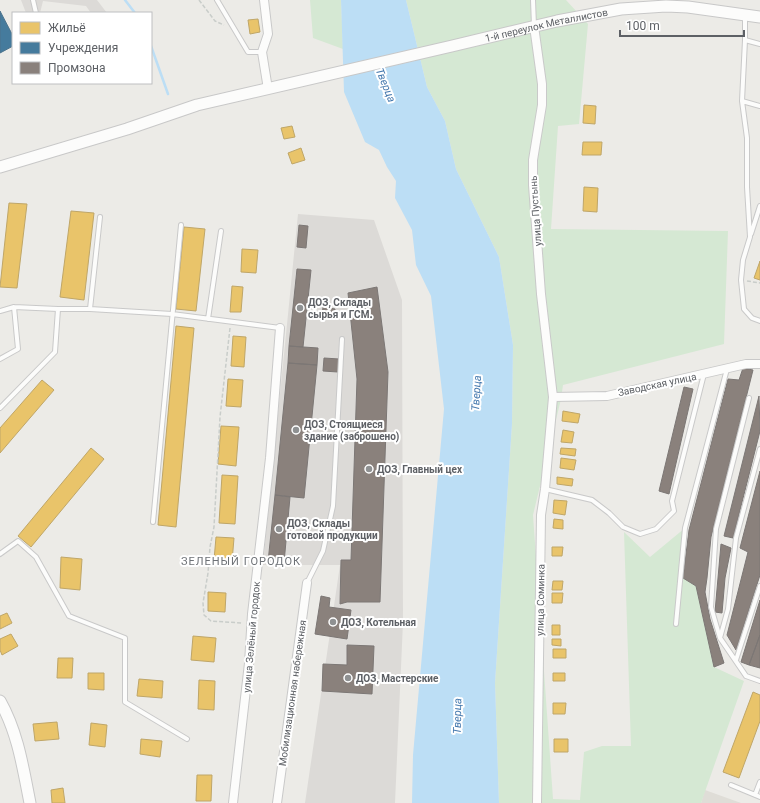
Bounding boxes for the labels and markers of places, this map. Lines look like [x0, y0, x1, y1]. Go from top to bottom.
place label: ДОЗ, Склады сырья и ГСМ. [308, 297, 372, 320]
marker: ДОЗ, Склады сырья и ГСМ. [295, 303, 305, 313]
place label: ДОЗ, Стоящиеся здание (заброшено) [304, 419, 399, 443]
marker: ДОЗ, Стоящиеся здание (заброшено) [291, 425, 301, 435]
marker: ДОЗ, Главный цех [364, 464, 374, 474]
place label: ДОЗ, Главный цех [377, 464, 463, 476]
place label: ДОЗ, Склады готовой продукции [287, 518, 378, 541]
marker: ДОЗ, Склады готовой продукции [274, 524, 284, 534]
marker: ДОЗ, Котельная [328, 617, 338, 627]
place label: ДОЗ, Котельная [341, 617, 416, 629]
marker: ДОЗ, Мастерские [343, 673, 353, 683]
place label: ДОЗ, Мастерские [356, 673, 439, 685]

